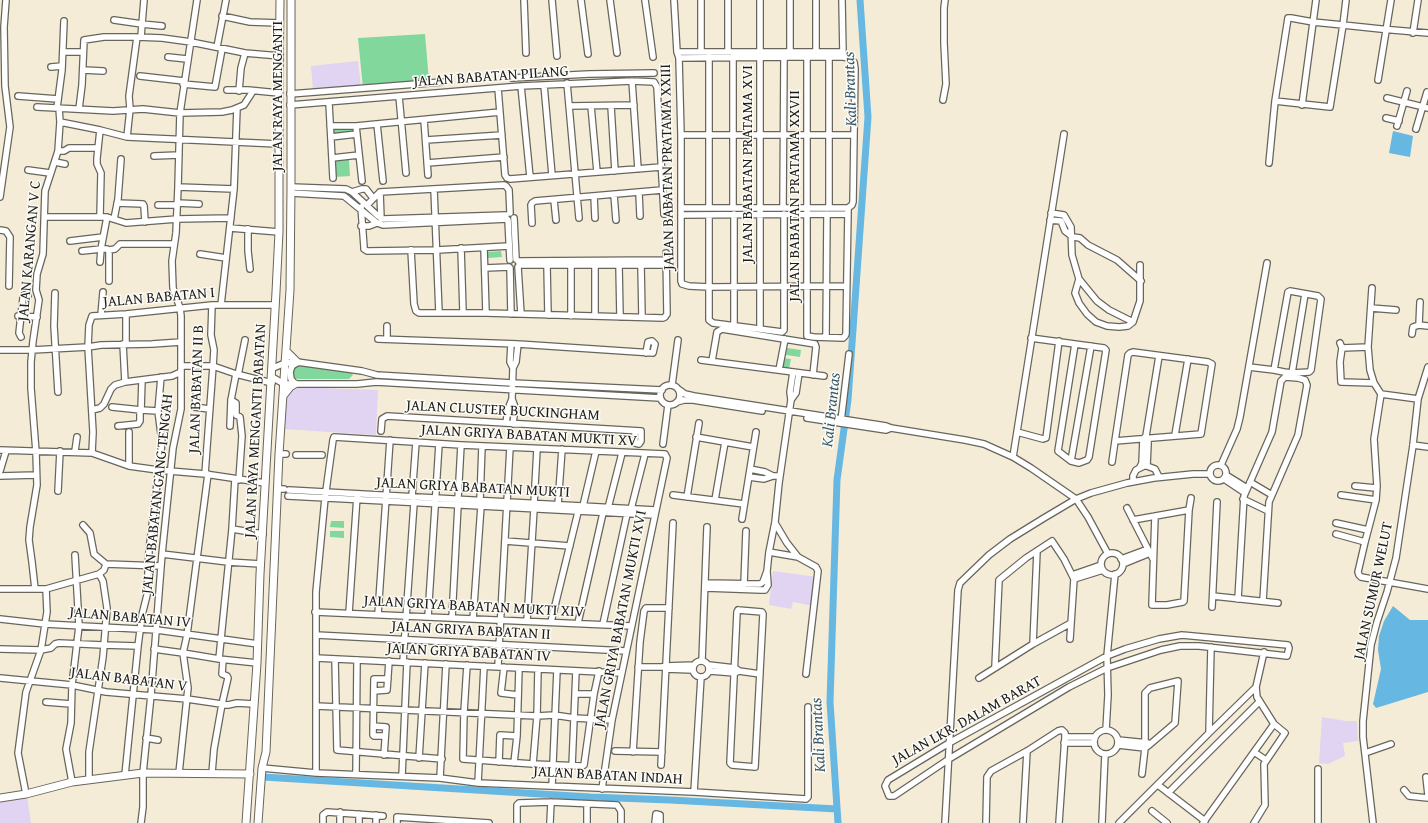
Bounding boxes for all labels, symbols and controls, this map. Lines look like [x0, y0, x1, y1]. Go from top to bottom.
street label: JALAN RAYA MENGANTI [269, 21, 287, 171]
water label: Kali Brantas [840, 51, 862, 127]
street label: JALAN BABATAN PILANG [413, 63, 569, 91]
street label: JALAN BABATAN PRATAMA XXIII [657, 64, 679, 270]
street label: JALAN BABATAN PRATAMA XVI [739, 65, 757, 263]
street label: JALAN BABATAN PRATAMA XXVII [786, 90, 804, 302]
street label: JALAN KARANGAN V C [15, 180, 45, 322]
street label: JALAN BABATAN I [102, 284, 216, 312]
street label: JALAN RAYA MENGANTI BABATAN [241, 323, 271, 539]
street label: JALAN BABATAN II B [186, 324, 208, 454]
water label: Kali Brantas [819, 372, 845, 448]
street label: JALAN BABATAN GANG TENGAH [139, 393, 177, 595]
street label: JALAN CLUSTER BUCKINGHAM [406, 397, 600, 425]
street label: JALAN GRIYA BABATAN MUKTI XV [420, 421, 638, 451]
street label: JALAN GRIYA BABATAN MUKTI [376, 474, 570, 502]
street label: JALAN GRIYA BABATAN MUKTI XVI [591, 509, 651, 729]
street label: JALAN SUMUR WELUT [1351, 520, 1397, 662]
street label: JALAN GRIYA BABATAN MUKTI XIV [363, 592, 585, 622]
street label: JALAN BABATAN IV [68, 604, 192, 632]
street label: JALAN GRIYA BABATAN II [391, 618, 551, 644]
street label: JALAN GRIYA BABATAN IV [386, 640, 552, 666]
street label: JALAN BABATAN V [70, 664, 188, 696]
street label: JALAN LKR. DALAM BARAT [889, 672, 1045, 770]
water label: Kali Brantas [807, 697, 831, 773]
street label: JALAN BABATAN INDAH [533, 763, 683, 789]

